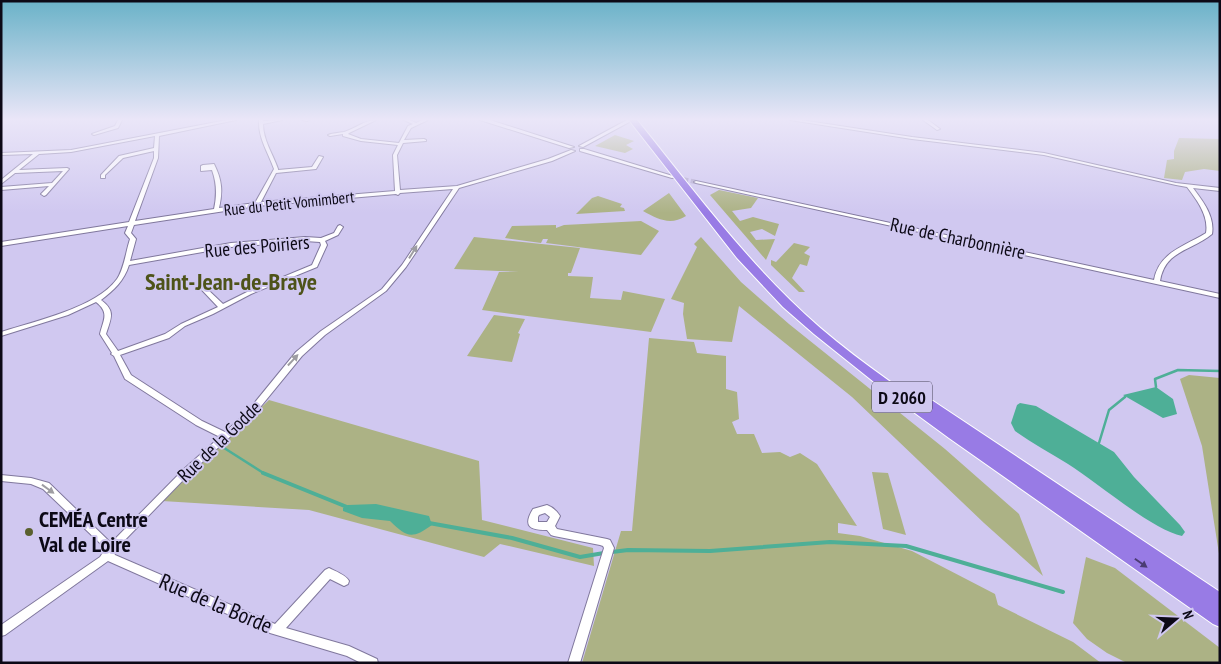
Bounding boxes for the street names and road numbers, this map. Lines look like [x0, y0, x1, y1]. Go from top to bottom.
street label: Rue du Petit Vomimbert [223, 186, 356, 220]
street label: Rue de Charbonnière [888, 212, 1028, 264]
street label: Rue des Poiriers [204, 229, 310, 263]
road number: D 2060 [872, 382, 932, 412]
street label: Rue de la Godde [172, 395, 266, 487]
street label: Rue de la Borde [155, 567, 277, 639]

